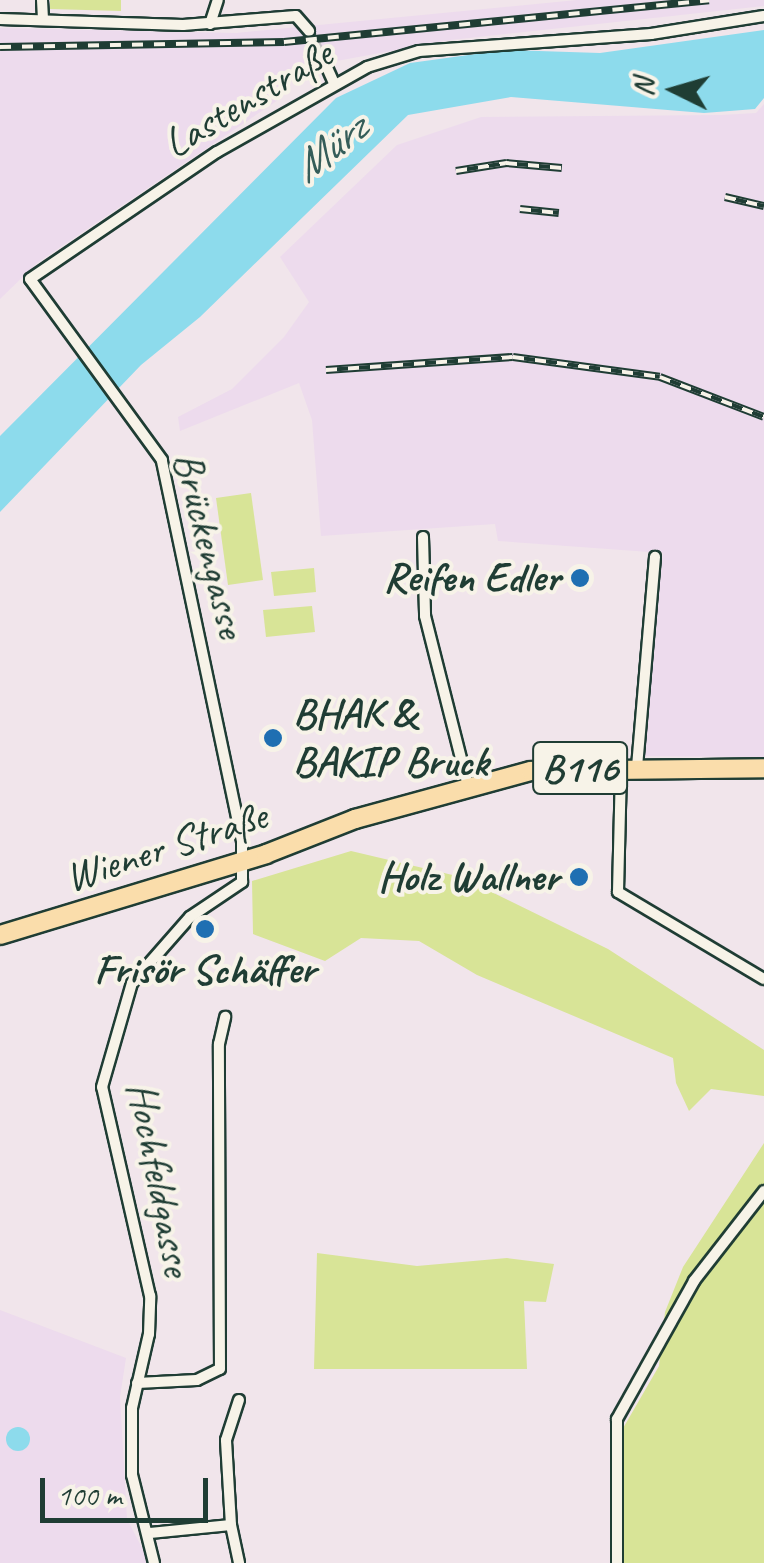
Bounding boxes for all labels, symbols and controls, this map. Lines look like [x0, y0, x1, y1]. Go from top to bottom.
street label: Lastenstraße [154, 29, 342, 169]
north arrow [624, 40, 724, 140]
text: N [625, 77, 662, 98]
water label: Mürz [281, 102, 377, 194]
street label: Brückengasse [162, 447, 256, 643]
place label: Reifen Edler [383, 553, 560, 603]
marker: Reifen Edler [569, 567, 591, 589]
place label: BHAK & BAKIP Bruck [293, 689, 488, 788]
marker: BHAK & BAKIP Bruck [262, 727, 284, 749]
road number: B116 [530, 733, 630, 803]
street label: Wiener Straße [58, 791, 274, 903]
place label: Holz Wallner [376, 852, 559, 902]
marker: Holz Wallner [568, 866, 590, 888]
marker: Frisör Schäffer [194, 918, 216, 940]
place label: Frisör Schäffer [95, 945, 315, 995]
street label: Hochfeldgasse [116, 1078, 202, 1280]
scale bar [45, 1458, 212, 1520]
text: 100 m [57, 1476, 122, 1514]

